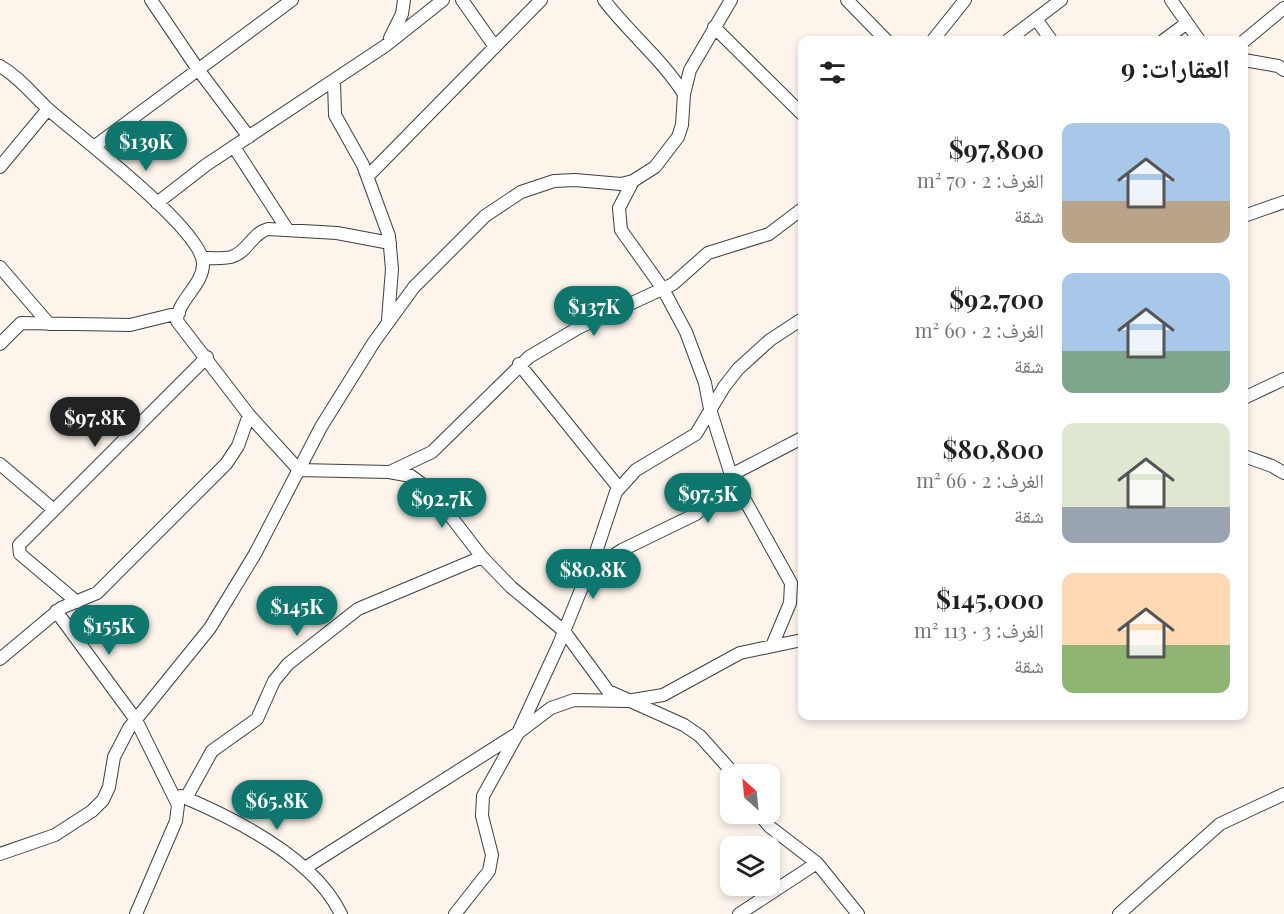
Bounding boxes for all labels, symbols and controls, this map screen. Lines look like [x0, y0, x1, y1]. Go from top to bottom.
text: العقارات: 9 [1121, 50, 1230, 85]
icon: filters [816, 56, 849, 89]
pin: $139K [104, 121, 188, 172]
text: $139K [119, 127, 173, 154]
text: $97,800 [949, 131, 1044, 166]
icon: home [1110, 147, 1182, 219]
text: الغرف: 2 · 70 m² [917, 166, 1044, 193]
text: شقة [1014, 201, 1044, 228]
text: $92,700 [949, 281, 1044, 316]
pin: $137K [552, 286, 636, 337]
text: $137K [568, 292, 620, 319]
icon: home [1110, 297, 1182, 369]
text: الغرف: 2 · 60 m² [915, 316, 1044, 343]
text: شقة [1014, 351, 1044, 378]
pin: $97.8K [46, 397, 144, 448]
text: $97.8K [64, 403, 126, 430]
text: $80,800 [943, 431, 1044, 466]
icon: home [1110, 447, 1182, 519]
text: الغرف: 2 · 66 m² [916, 466, 1044, 493]
pin: $97.5K [659, 473, 757, 524]
pin: $92.7K [393, 478, 491, 529]
text: $97.5K [678, 479, 738, 506]
text: $92.7K [411, 484, 473, 511]
text: شقة [1014, 501, 1044, 528]
pin: $80.8K [544, 549, 642, 600]
text: $80.8K [560, 555, 626, 582]
text: $145,000 [936, 581, 1044, 616]
pin: $145K [255, 586, 339, 637]
text: $145K [270, 592, 324, 619]
icon: home [1110, 597, 1182, 669]
pin: $155K [67, 605, 151, 656]
text: $155K [83, 611, 135, 638]
text: الغرف: 3 · 113 m² [914, 616, 1044, 643]
text: شقة [1014, 651, 1044, 678]
north arrow [720, 764, 780, 824]
map controls [720, 764, 780, 896]
pin: $65.8K [228, 780, 326, 831]
text: $65.8K [246, 786, 308, 813]
button: layers [720, 836, 780, 896]

